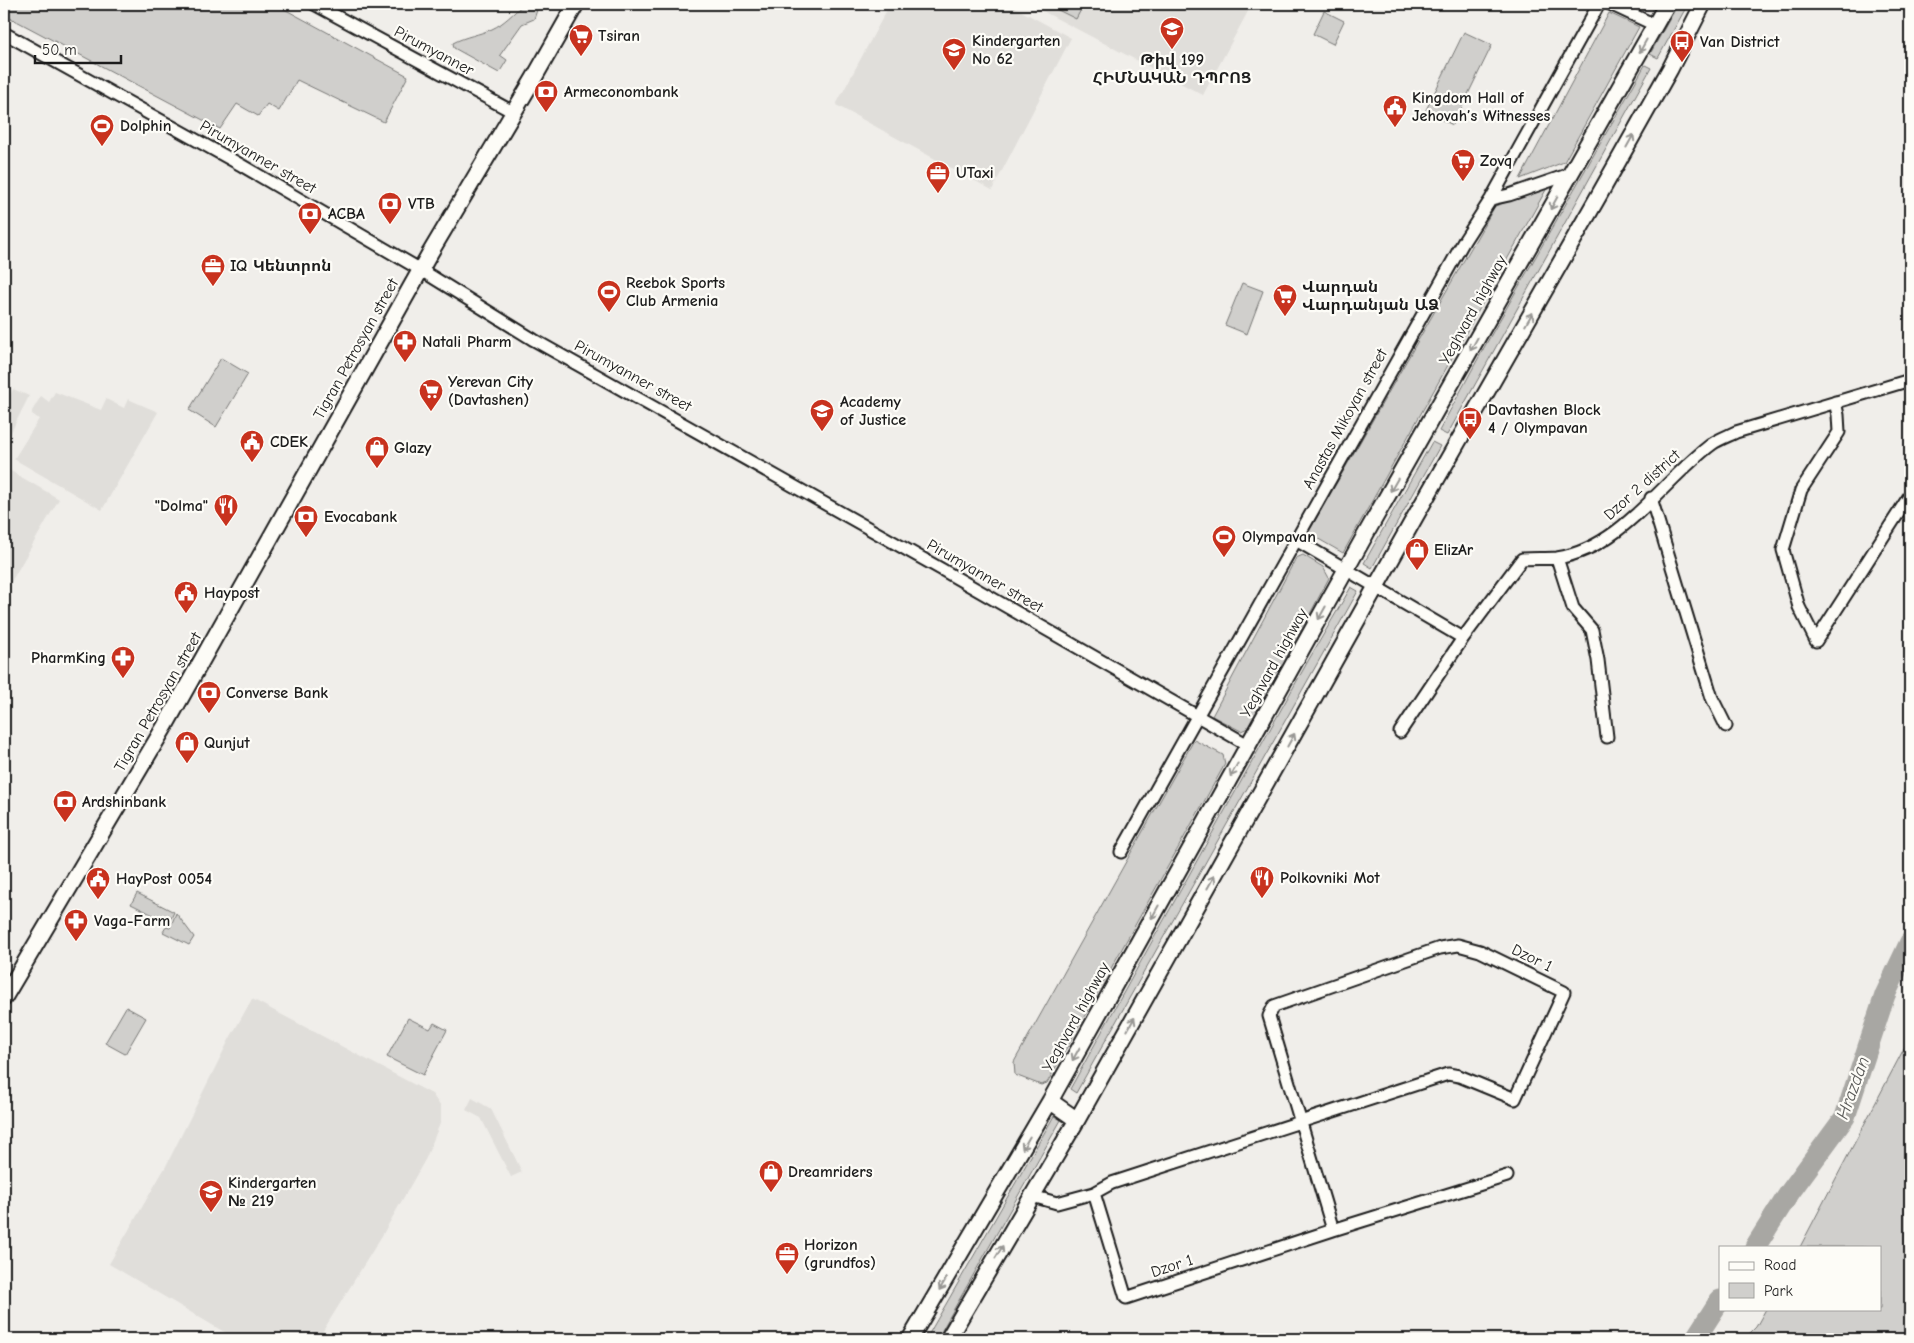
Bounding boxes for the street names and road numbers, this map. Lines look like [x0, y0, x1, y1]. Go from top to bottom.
street label: Pirumyanner [391, 22, 477, 80]
street label: Pirumyanner street [197, 116, 320, 198]
street label: Yeghvard highway [1436, 252, 1511, 368]
street label: Tigran Petrosyan street [310, 275, 402, 423]
street label: Pirumyanner street [571, 336, 695, 416]
street label: Anastas Mikoyan street [1299, 345, 1391, 492]
street label: Dzor 2 district [1600, 446, 1684, 524]
street label: Pirumyanner street [924, 535, 1047, 617]
street label: Yeghvard highway [1237, 605, 1312, 721]
street label: Tigran Petrosyan street [111, 629, 206, 775]
street label: Dzor 1 [1509, 940, 1555, 976]
street label: Yeghvard highway [1039, 959, 1114, 1075]
street label: Dzor 1 [1149, 1251, 1195, 1281]

